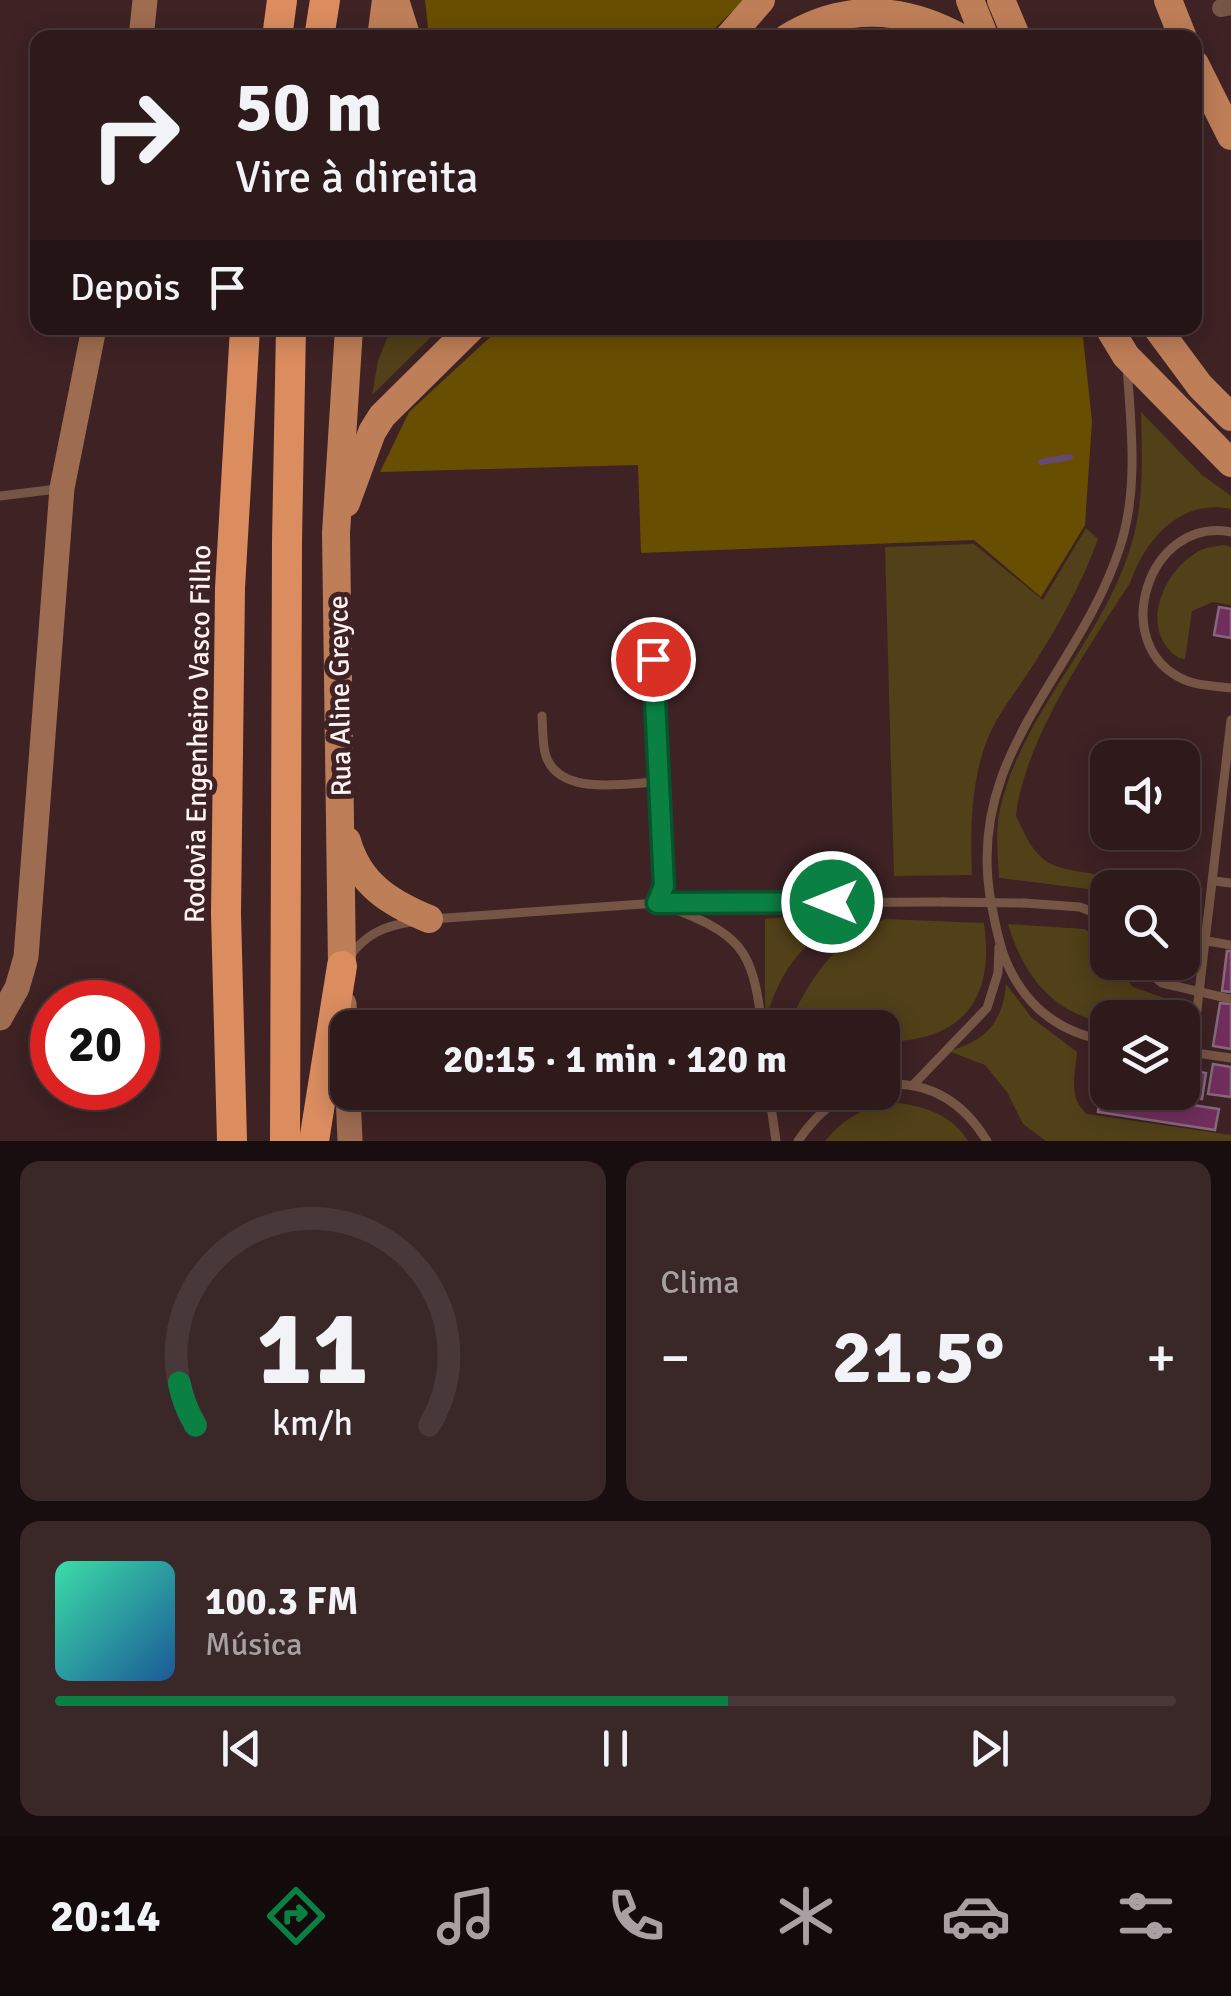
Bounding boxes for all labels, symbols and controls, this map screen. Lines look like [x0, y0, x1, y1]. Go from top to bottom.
text: 50 m [235, 64, 383, 150]
icon: right [70, 70, 200, 200]
text: Vire à direita [235, 150, 479, 205]
icon: arrive [200, 260, 255, 315]
text: Depois [70, 264, 180, 311]
street label: Rodovia Engenheiro Vasco Filho [178, 545, 218, 923]
street label: Rua Aline Greyce [321, 595, 359, 797]
pin [611, 617, 696, 702]
icon: arrive [626, 632, 681, 687]
map controls [1090, 740, 1200, 1110]
button: sound [1090, 740, 1200, 850]
position arrow [780, 850, 884, 954]
button: search [1090, 870, 1200, 980]
speed limit sign: 20 [30, 980, 160, 1110]
button: layers [1090, 1000, 1200, 1110]
text: 20:15 · 1 min · 120 m [443, 1036, 787, 1083]
text: Clima [661, 1263, 739, 1302]
text: 11 [257, 1285, 369, 1413]
text: 21.5° [832, 1311, 1005, 1404]
text: − [661, 1324, 690, 1392]
text: + [1146, 1324, 1176, 1392]
text: km/h [272, 1401, 353, 1445]
text: 100.3 FM [205, 1578, 358, 1625]
text: Música [205, 1625, 302, 1664]
icon: previous [214, 1721, 269, 1776]
icon: pause [588, 1721, 643, 1776]
icon: next [962, 1721, 1017, 1776]
icon: directions [261, 1881, 331, 1951]
icon: music [431, 1881, 501, 1951]
icon: phone [601, 1881, 671, 1951]
icon: climate [771, 1881, 841, 1951]
icon: car [941, 1881, 1011, 1951]
icon: filters [1111, 1881, 1181, 1951]
text: 20:14 [50, 1889, 160, 1944]

